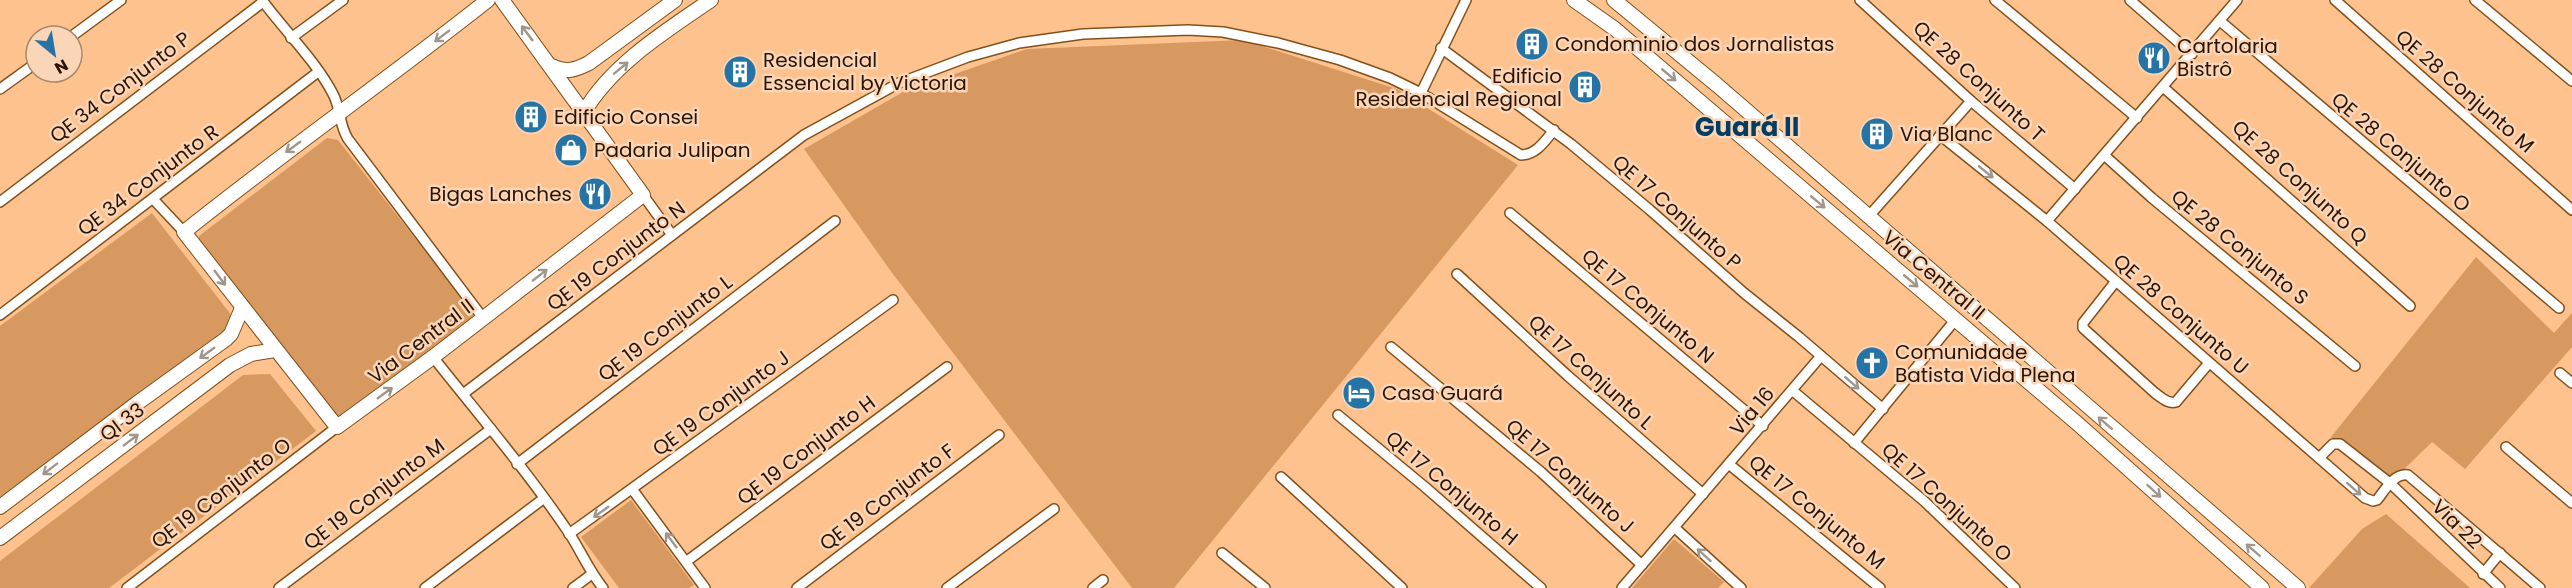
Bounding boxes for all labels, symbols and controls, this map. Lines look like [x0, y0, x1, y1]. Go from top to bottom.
street label: QE 28 Conjunto T [1907, 14, 2051, 148]
street label: QE 28 Conjunto M [2390, 23, 2540, 159]
north arrow [24, 24, 84, 84]
street label: QE 34 Conjunto P [44, 25, 196, 149]
one-way arrow [520, 26, 533, 42]
building icon: Condominio dos Jornalistas [1514, 26, 1550, 62]
one-way arrow [435, 30, 451, 42]
place label: Condominio dos Jornalistas [1555, 30, 1835, 58]
place label: Cartolaria Bistrô [2177, 32, 2278, 83]
restaurant icon: Cartolaria Bistrô [2136, 40, 2172, 76]
place label: Residencial Essencial by Victoria [763, 46, 967, 97]
text: N [50, 54, 72, 80]
building icon: Residencial Essencial by Victoria [722, 54, 758, 90]
one-way arrow [613, 61, 628, 75]
place label: Edificio Residencial Regional [1355, 62, 1562, 113]
one-way arrow [1661, 68, 1676, 82]
building icon: Edificio Residencial Regional [1567, 69, 1603, 105]
street label: QE 28 Conjunto O [2326, 85, 2476, 219]
building icon: Edificio Consei [513, 99, 549, 135]
place label: Edificio Consei [554, 103, 698, 131]
district label: Guará II [1695, 109, 1799, 145]
street label: QE 28 Conjunto Q [2226, 114, 2374, 251]
building icon: Via Blanc [1859, 116, 1895, 152]
street label: QE 34 Conjunto R [72, 118, 224, 242]
place label: Via Blanc [1900, 120, 1993, 148]
shop icon: Padaria Julipan [553, 132, 589, 168]
place label: Padaria Julipan [594, 136, 750, 164]
one-way arrow [286, 141, 302, 153]
street label: QE 17 Conjunto P [1606, 148, 1748, 276]
one-way arrow [1978, 165, 1994, 178]
restaurant icon: Bigas Lanches [577, 176, 613, 212]
place label: Bigas Lanches [429, 180, 572, 208]
street label: QE 28 Conjunto S [2165, 183, 2315, 311]
street label: QE 19 Conjunto N [541, 195, 691, 317]
one-way arrow [1810, 195, 1826, 208]
street label: Via Central II [1877, 224, 1991, 326]
street label: QE 17 Conjunto N [1576, 242, 1720, 370]
street label: QE 28 Conjunto U [2107, 247, 2255, 381]
one-way arrow [531, 268, 547, 281]
street label: QE 19 Conjunto L [592, 268, 738, 388]
one-way arrow [213, 270, 226, 286]
one-way arrow [1903, 274, 1918, 288]
street label: Via Central II [362, 292, 480, 390]
street label: QE 17 Conjunto L [1522, 308, 1660, 436]
place label: Comunidade Batista Vida Plena [1895, 338, 2076, 389]
street label: QE 19 Conjunto J [647, 344, 795, 462]
church icon: Comunidade Batista Vida Plena [1854, 345, 1890, 381]
one-way arrow [200, 347, 216, 359]
hotel icon: Casa Guará [1341, 375, 1377, 411]
one-way arrow [1844, 376, 1859, 390]
place label: Casa Guará [1382, 379, 1503, 407]
street label: Via 16 [1723, 380, 1781, 442]
one-way arrow [376, 387, 392, 399]
street label: QE 19 Conjunto H [731, 389, 881, 511]
street label: QI 33 [94, 396, 150, 448]
street label: QE 17 Conjunto J [1500, 412, 1640, 540]
one-way arrow [2098, 416, 2114, 430]
street label: QE 17 Conjunto H [1380, 424, 1524, 552]
street label: QE 19 Conjunto O [145, 431, 297, 555]
street label: QE 19 Conjunto M [298, 432, 450, 556]
one-way arrow [122, 434, 138, 446]
street label: QE 17 Conjunto O [1876, 436, 2018, 568]
street label: QE 19 Conjunto F [814, 437, 960, 557]
street label: QE 17 Conjunto M [1743, 448, 1891, 576]
one-way arrow [43, 462, 59, 475]
one-way arrow [2346, 482, 2361, 496]
one-way arrow [2146, 484, 2161, 498]
street label: Via 22 [2426, 493, 2488, 555]
one-way arrow [593, 506, 609, 518]
one-way arrow [664, 533, 677, 549]
one-way arrow [2246, 543, 2261, 557]
one-way arrow [1696, 547, 1711, 562]

